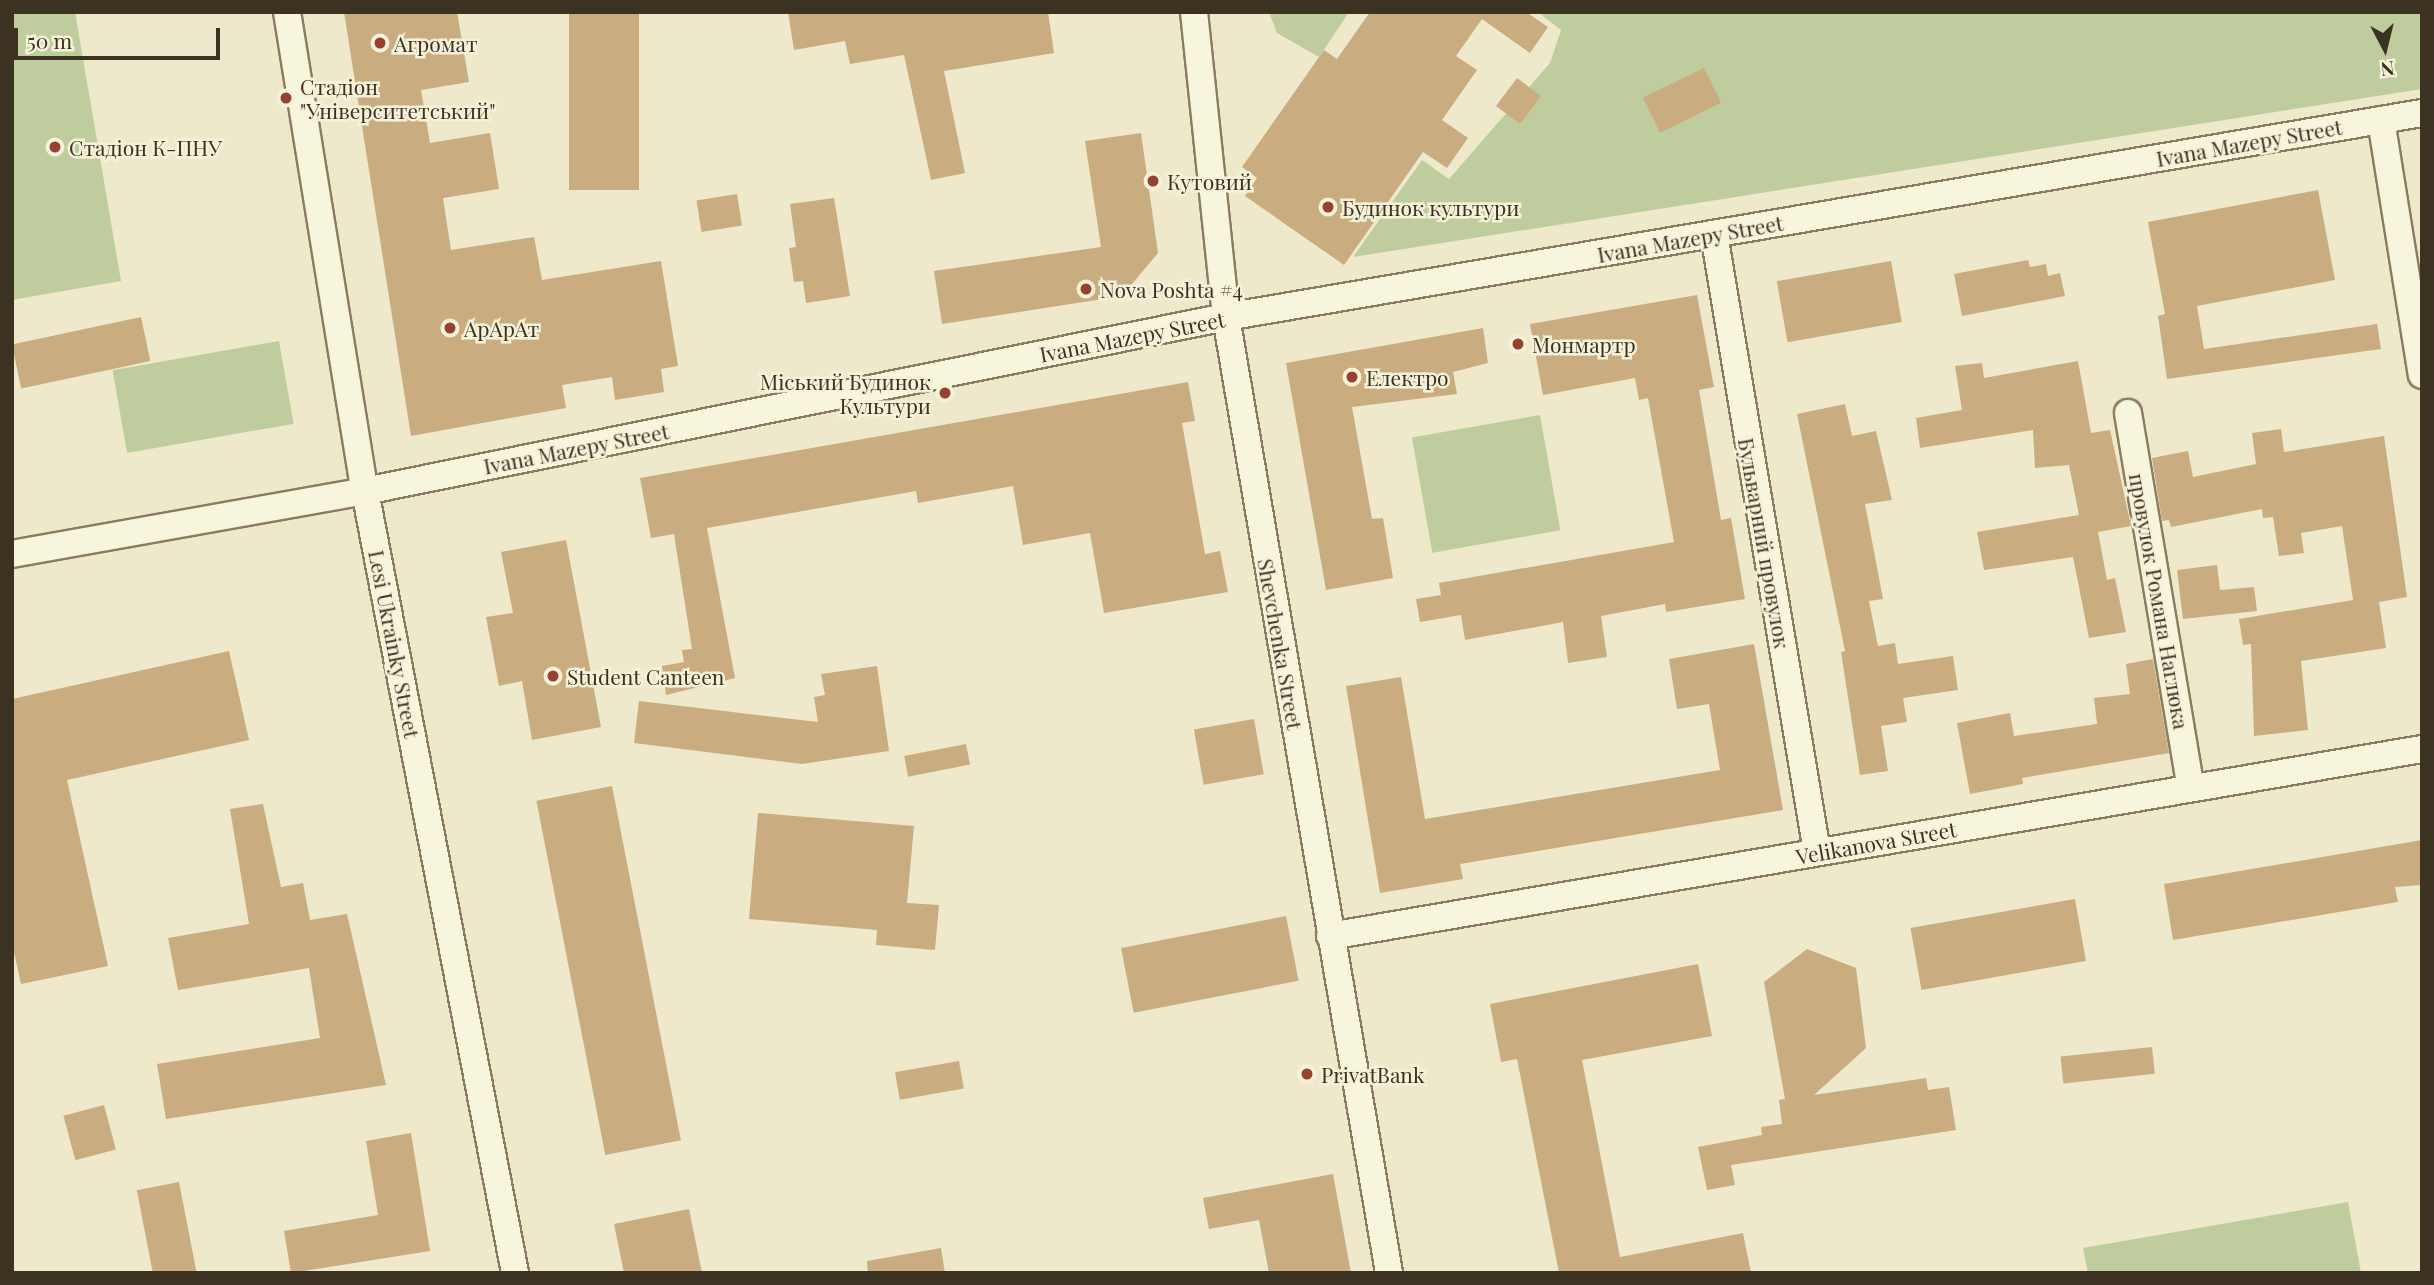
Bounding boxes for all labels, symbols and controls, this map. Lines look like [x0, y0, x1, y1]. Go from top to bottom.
scale bar [18, 14, 224, 58]
north arrow [2350, 14, 2420, 84]
text: 50 m [27, 26, 72, 54]
place label: Агромат [394, 30, 478, 56]
marker: Агромат [372, 35, 388, 51]
text: N [2379, 56, 2396, 84]
place label: Стадіон "Університетський" [300, 73, 495, 123]
marker: Стадіон "Університетський" [278, 90, 294, 106]
street label: Ivana Mazepy Street [2154, 113, 2344, 171]
place label: Стадіон К-ПНУ [69, 134, 222, 160]
marker: Стадіон К-ПНУ [47, 139, 63, 155]
place label: Кутовий [1167, 168, 1252, 194]
marker: Кутовий [1145, 173, 1161, 189]
place label: Будинок культури [1342, 194, 1519, 220]
marker: Будинок культури [1320, 199, 1336, 215]
street label: Ivana Mazepy Street [1595, 209, 1785, 267]
place label: Nova Poshta #4 [1100, 276, 1243, 302]
marker: Nova Poshta #4 [1078, 281, 1094, 297]
street label: Ivana Mazepy Street [1037, 306, 1227, 366]
place label: АрАрАт [464, 315, 539, 341]
marker: АрАрАт [442, 320, 458, 336]
place label: Монмартр [1532, 331, 1636, 357]
marker: Монмартр [1510, 336, 1526, 352]
place label: Електро [1366, 364, 1449, 390]
place label: Міський Будинок Культури [760, 368, 931, 418]
marker: Електро [1344, 369, 1360, 385]
marker: Міський Будинок Культури [937, 385, 953, 401]
street label: Ivana Mazepy Street [481, 418, 671, 478]
street label: Бульварний провулок [1734, 436, 1796, 650]
street label: провулок Романа Наглюка [2125, 471, 2195, 731]
street label: Lesi Ukrainky Street [364, 548, 426, 740]
street label: Shevchenka Street [1254, 556, 1308, 732]
place label: Student Canteen [567, 663, 725, 689]
marker: Student Canteen [545, 668, 561, 684]
street label: Velikanova Street [1794, 815, 1958, 869]
place label: PrivatBank [1321, 1061, 1424, 1087]
marker: PrivatBank [1299, 1066, 1315, 1082]

